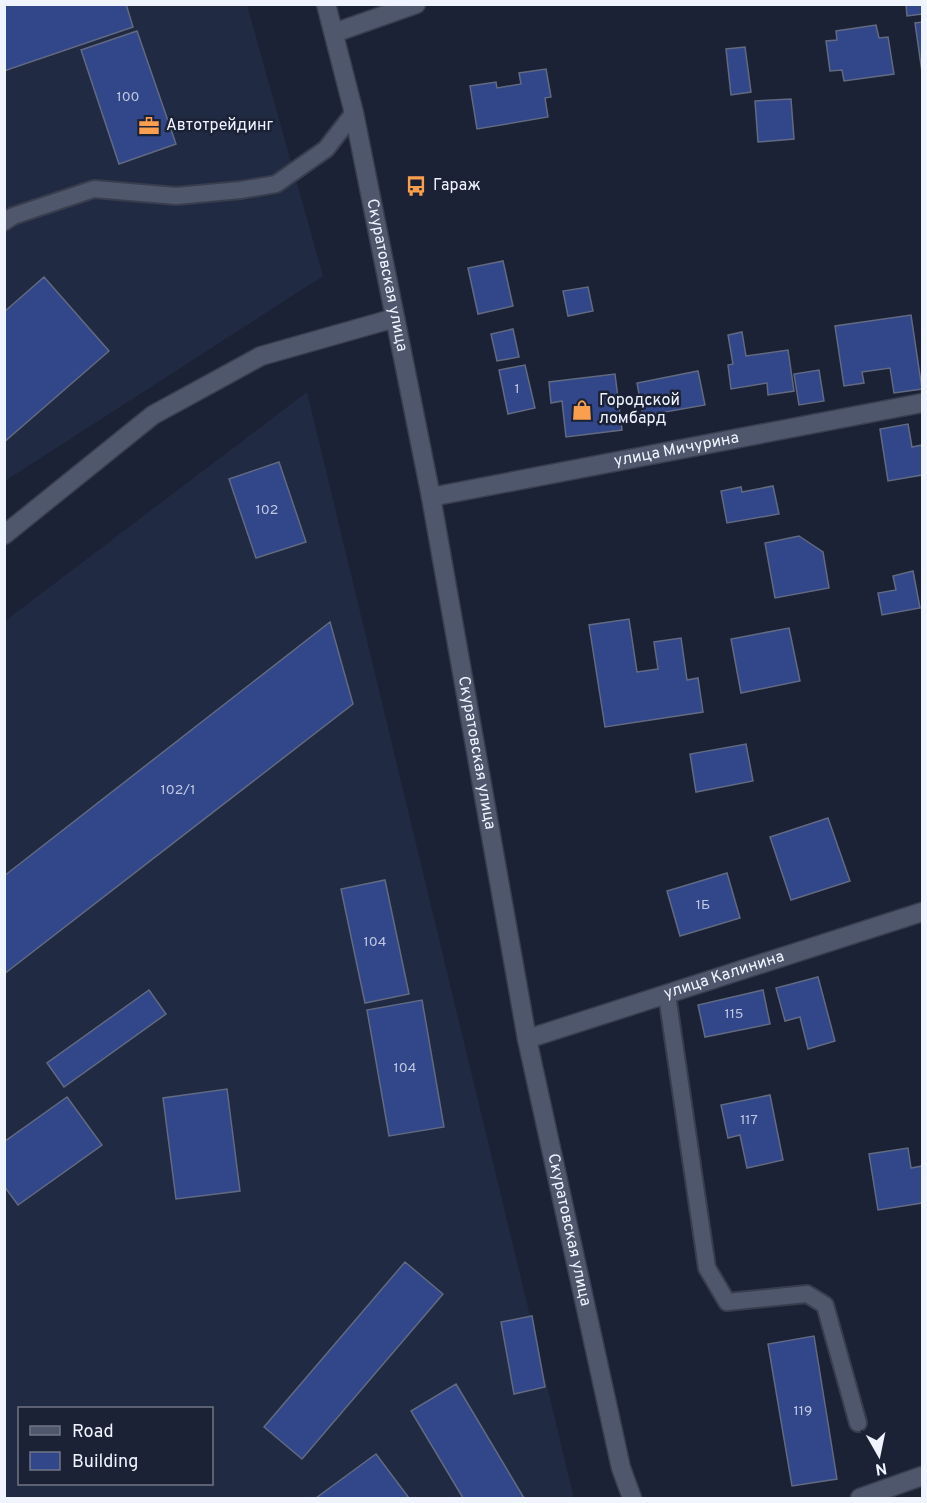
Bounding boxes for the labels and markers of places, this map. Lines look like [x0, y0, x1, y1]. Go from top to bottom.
office icon: Автотрейдинг [137, 114, 161, 138]
place label: Автотрейдинг [166, 116, 274, 136]
bus stop icon: Гараж [404, 174, 428, 198]
place label: Гараж [433, 176, 481, 196]
place label: Городской ломбард [599, 391, 680, 429]
shop icon: Городской ломбард [570, 398, 594, 422]

